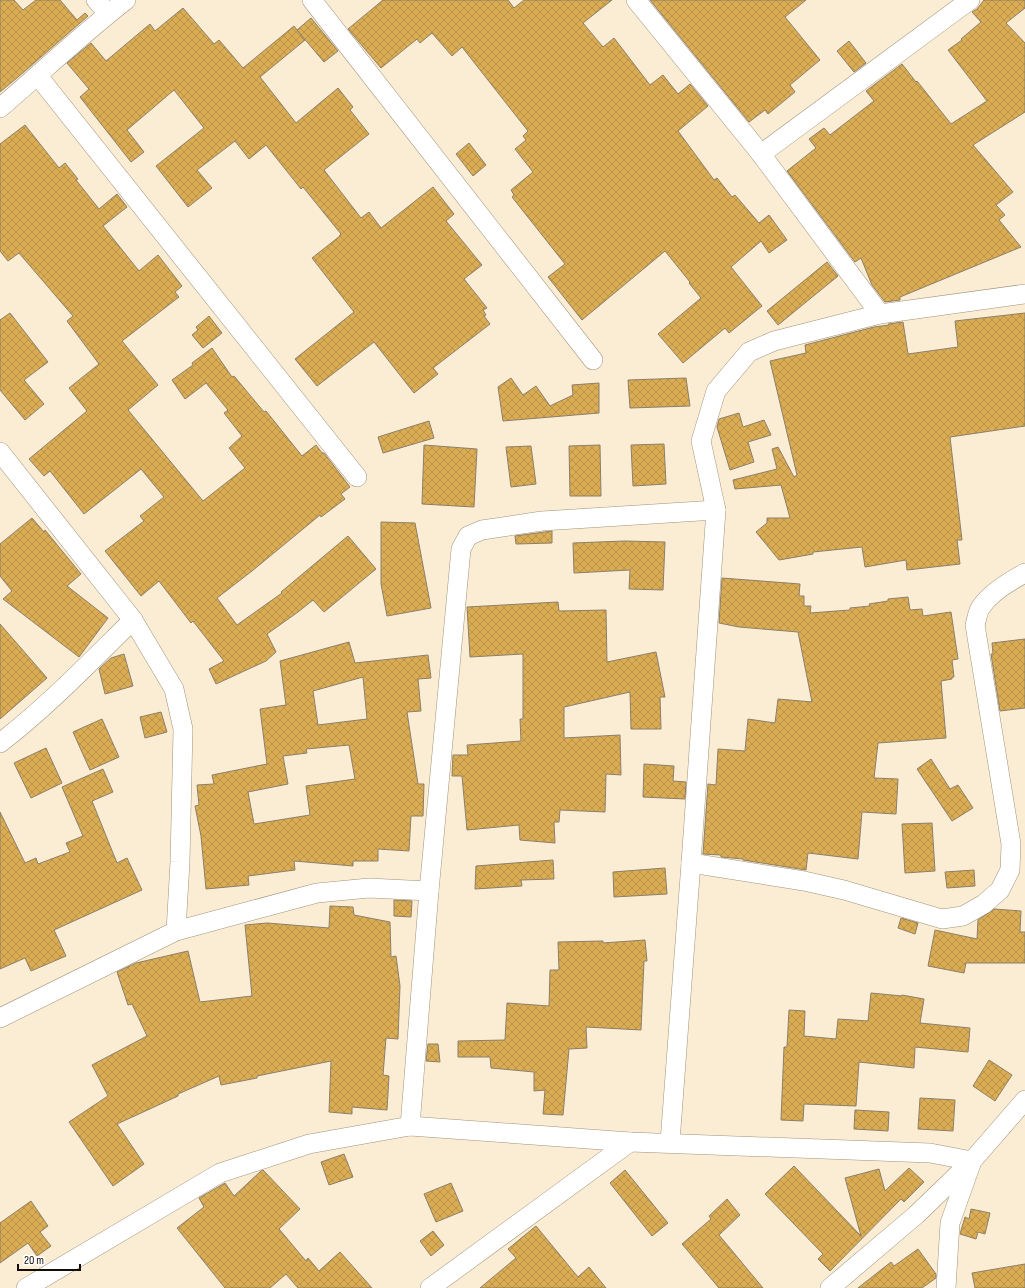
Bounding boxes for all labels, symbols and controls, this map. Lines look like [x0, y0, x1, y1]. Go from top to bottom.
scale bar [18, 1246, 80, 1272]
text: 20 m [24, 1253, 44, 1268]

